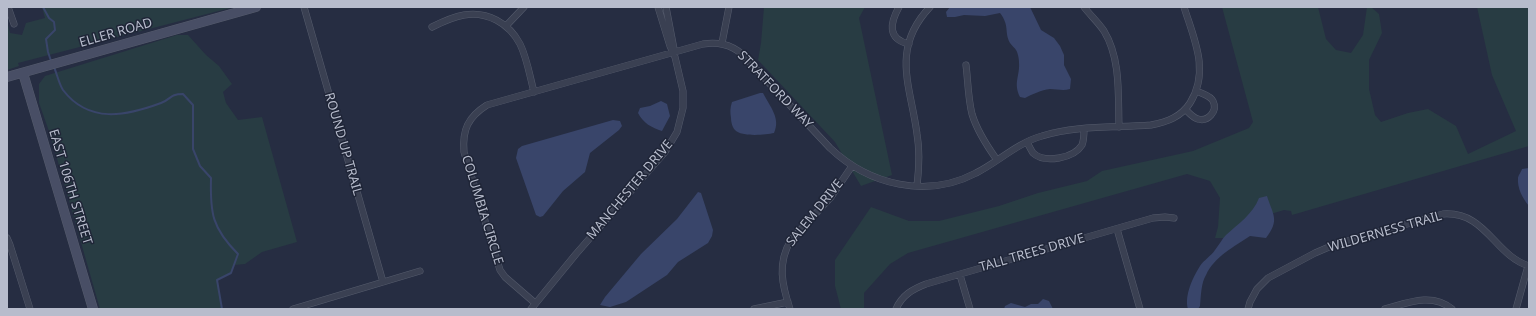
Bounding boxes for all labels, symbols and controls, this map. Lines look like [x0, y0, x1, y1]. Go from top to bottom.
street label: ELLER ROAD [78, 15, 154, 51]
street label: STRATFORD WAY [734, 48, 816, 132]
street label: ROUND UP TRAIL [321, 91, 365, 197]
street label: EAST 106TH STREET [45, 127, 95, 247]
street label: MANCHESTER DRIVE [584, 137, 676, 243]
street label: COLUMBIA CIRCLE [458, 153, 506, 267]
street label: SALEM DRIVE [783, 176, 847, 250]
street label: WILDERNESS TRAIL [1326, 208, 1444, 256]
street label: TALL TREES DRIVE [977, 230, 1087, 276]

